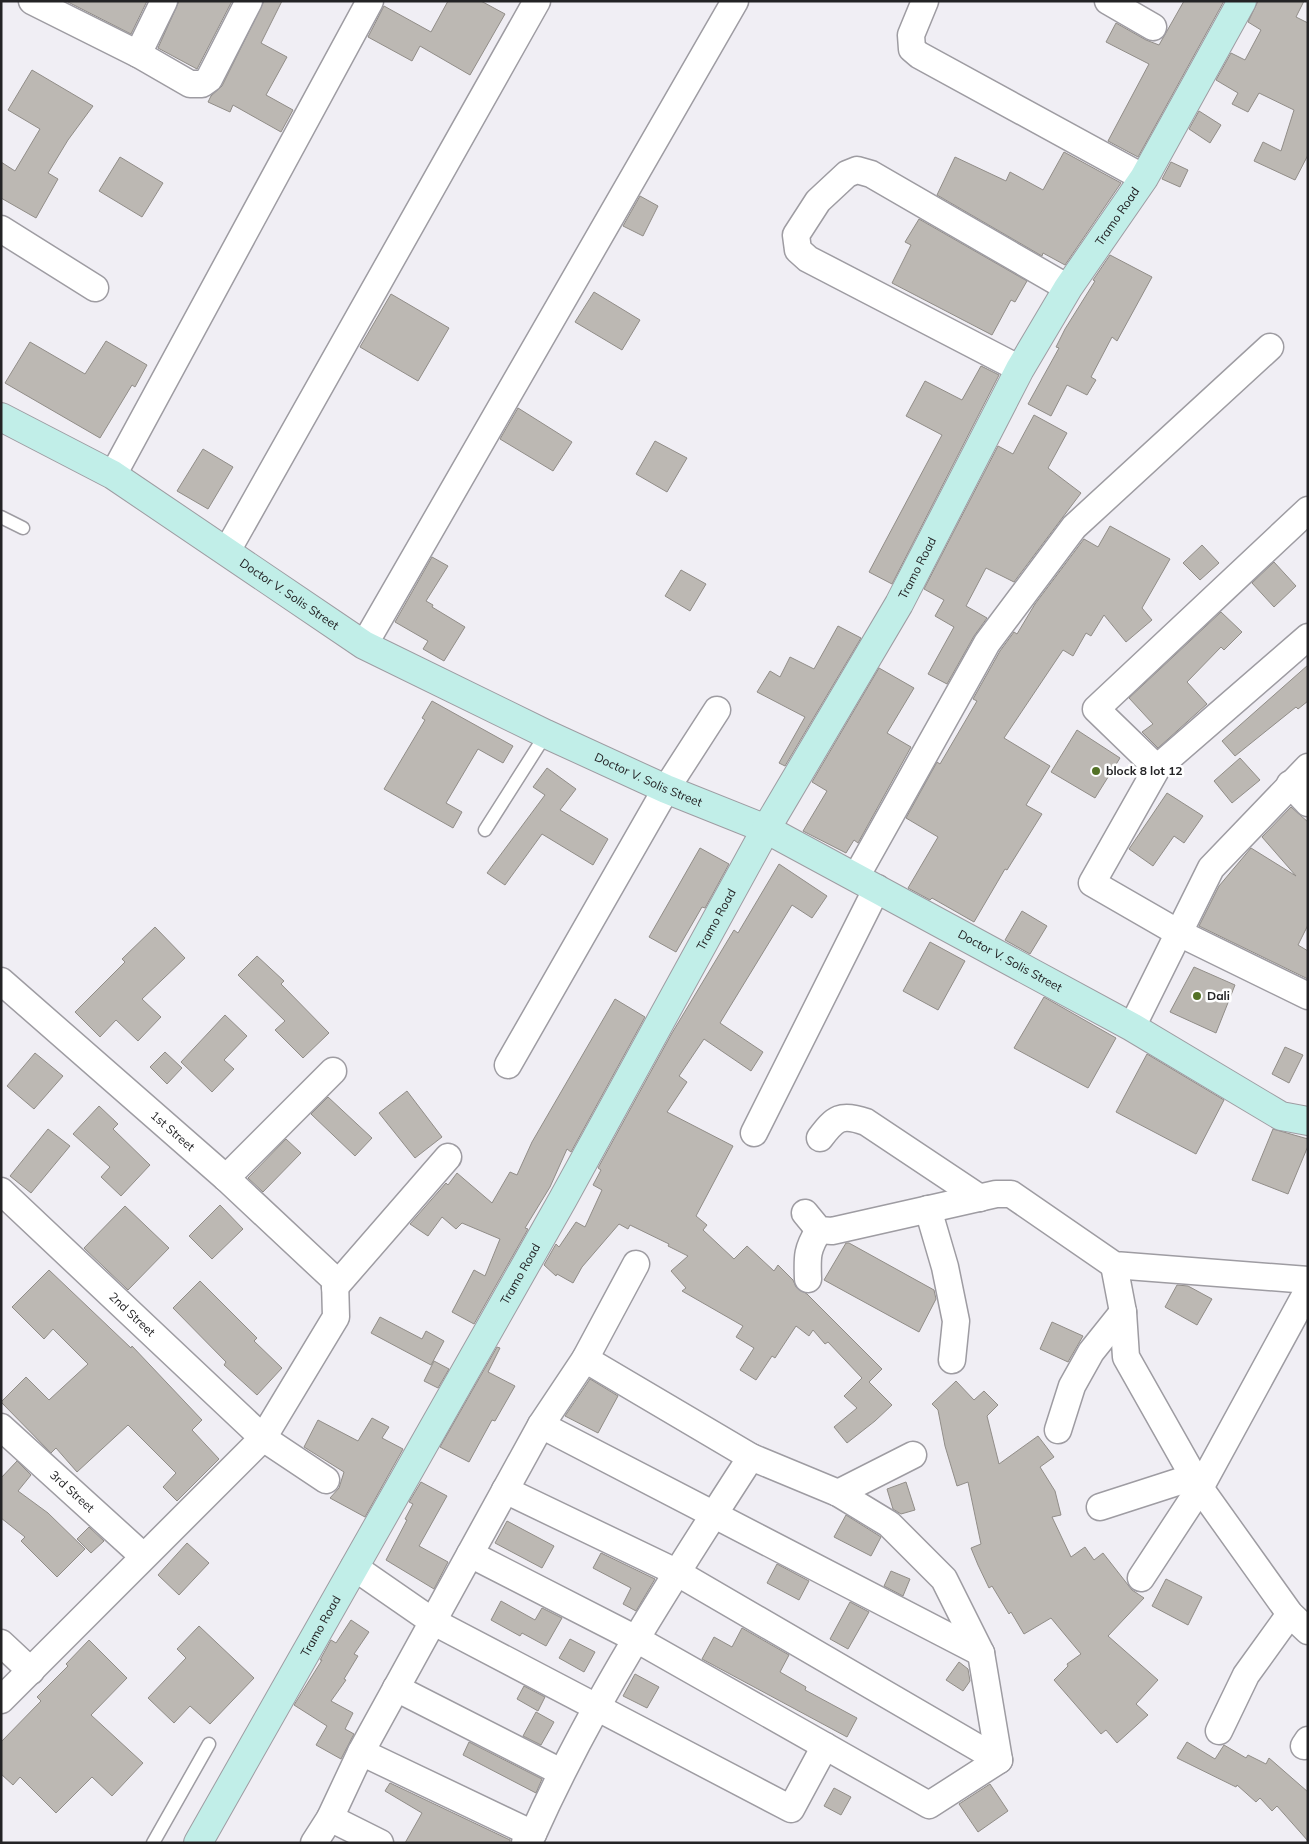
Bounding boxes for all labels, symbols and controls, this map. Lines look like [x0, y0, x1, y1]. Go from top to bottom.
street label: Tramo Road [1092, 184, 1142, 248]
street label: Tramo Road [895, 534, 939, 601]
street label: Doctor V. Solis Street [237, 555, 342, 633]
street label: Doctor V. Solis Street [592, 749, 705, 810]
place label: block 8 lot 12 [1106, 763, 1183, 778]
marker: block 8 lot 12 [1090, 765, 1102, 777]
street label: Tramo Road [693, 886, 739, 953]
street label: Doctor V. Solis Street [956, 926, 1065, 995]
place label: Dali [1207, 988, 1230, 1003]
marker: Dali [1191, 990, 1203, 1002]
street label: 1st Street [148, 1107, 198, 1154]
street label: Tramo Road [497, 1241, 543, 1307]
street label: 2nd Street [106, 1289, 158, 1339]
street label: 3rd Street [47, 1467, 98, 1515]
street label: Tramo Road [297, 1593, 344, 1659]

